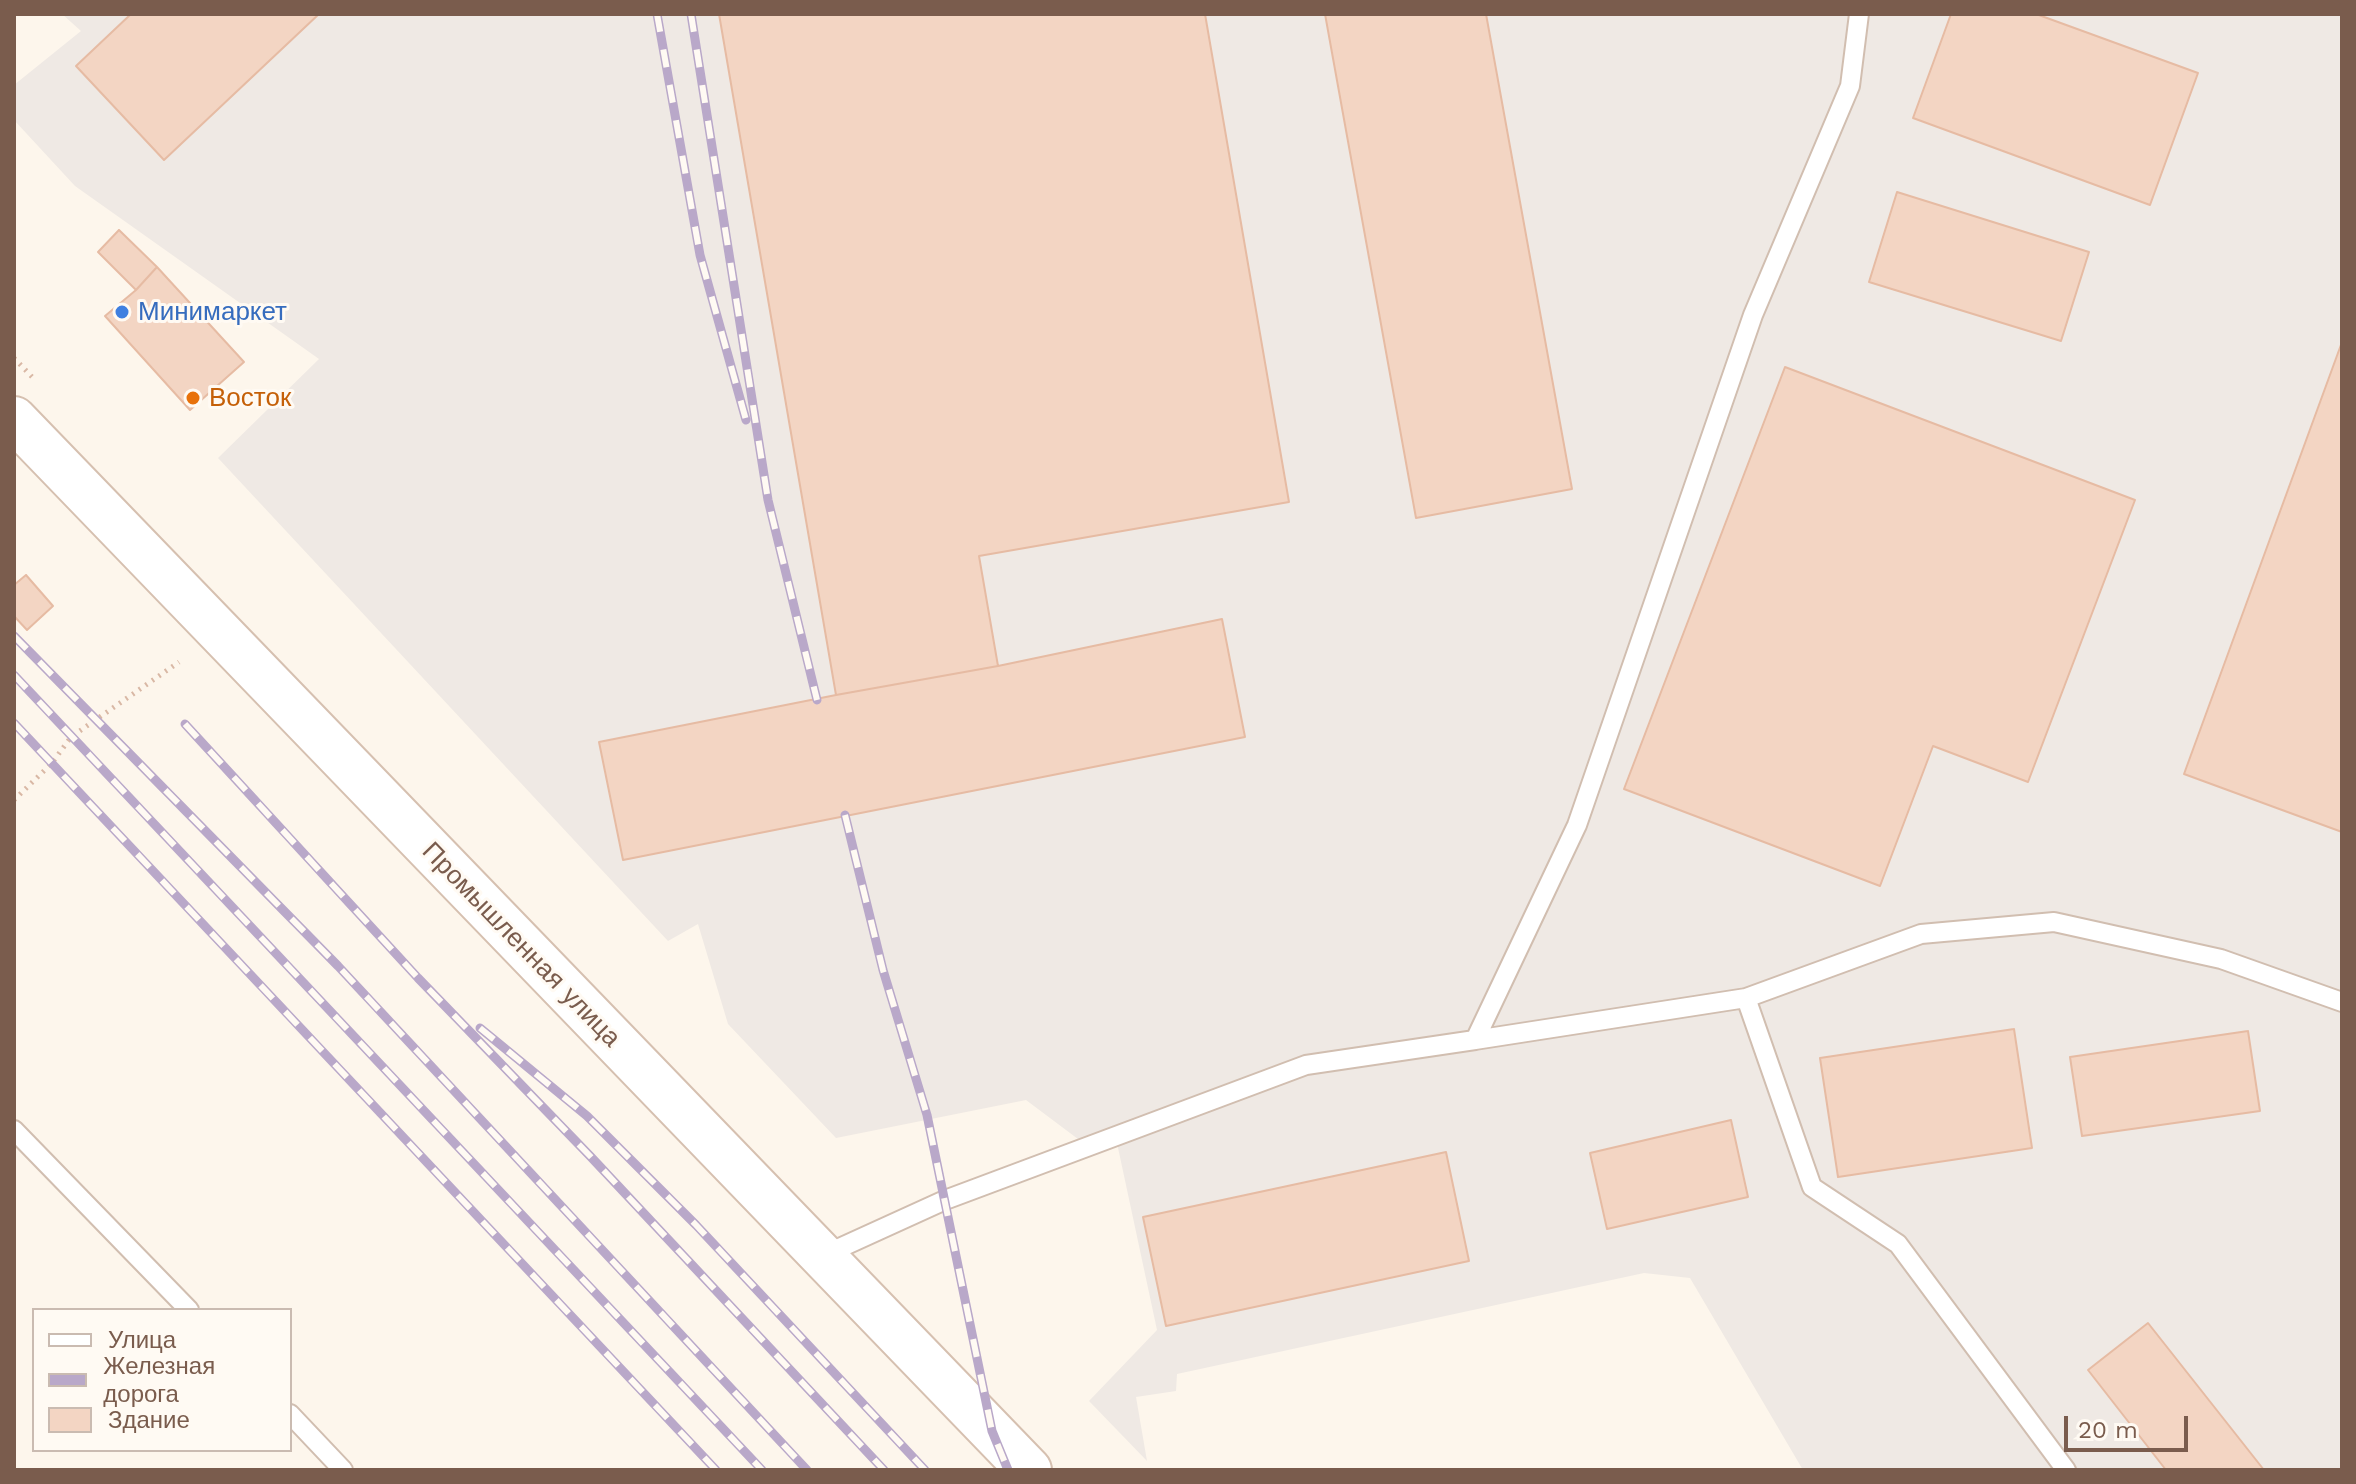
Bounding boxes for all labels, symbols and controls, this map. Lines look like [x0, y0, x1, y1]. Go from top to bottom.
place label: Минимаркет [138, 296, 287, 328]
marker: Минимаркет [113, 303, 131, 321]
place label: Восток [209, 382, 291, 414]
marker: Восток [184, 389, 202, 407]
street label: Промышленная улица [415, 836, 627, 1054]
legend [32, 1308, 292, 1452]
text: Улица [108, 1326, 176, 1354]
text: Железная дорога [103, 1352, 215, 1408]
scale bar [2068, 1400, 2192, 1450]
text: Здание [108, 1406, 190, 1434]
text: 20 m [2078, 1416, 2138, 1444]

